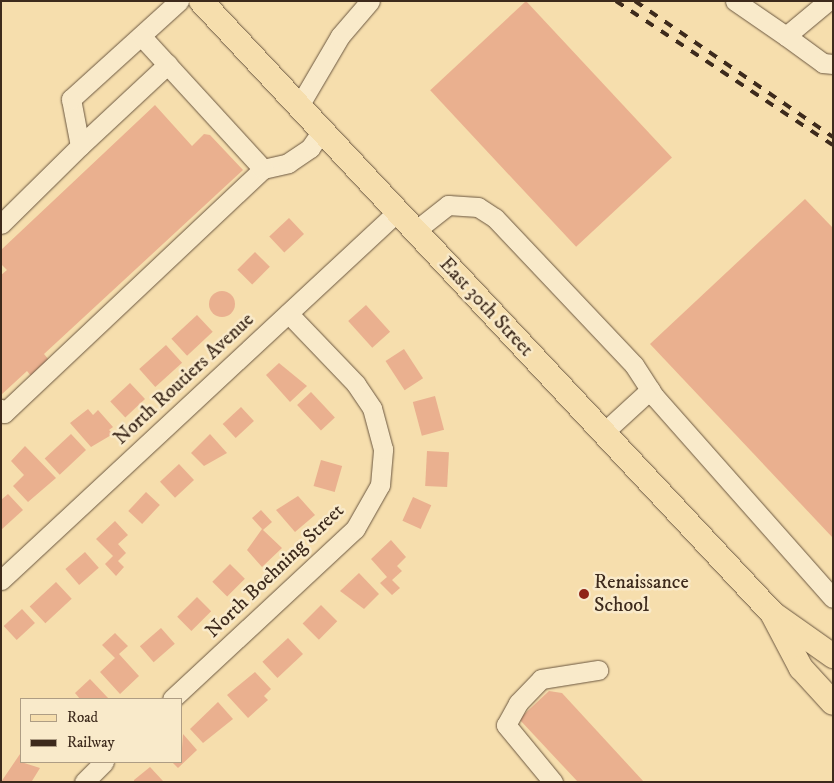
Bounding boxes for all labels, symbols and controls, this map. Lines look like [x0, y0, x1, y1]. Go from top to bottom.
street label: East 30th Street [434, 252, 538, 362]
street label: North Routiers Avenue [109, 308, 259, 450]
street label: North Boehning Street [201, 499, 349, 643]
place label: Renaissance School [594, 570, 689, 617]
marker: Renaissance School [578, 588, 590, 600]
legend [20, 698, 182, 763]
text: Road [67, 708, 98, 727]
text: Railway [67, 733, 115, 752]

